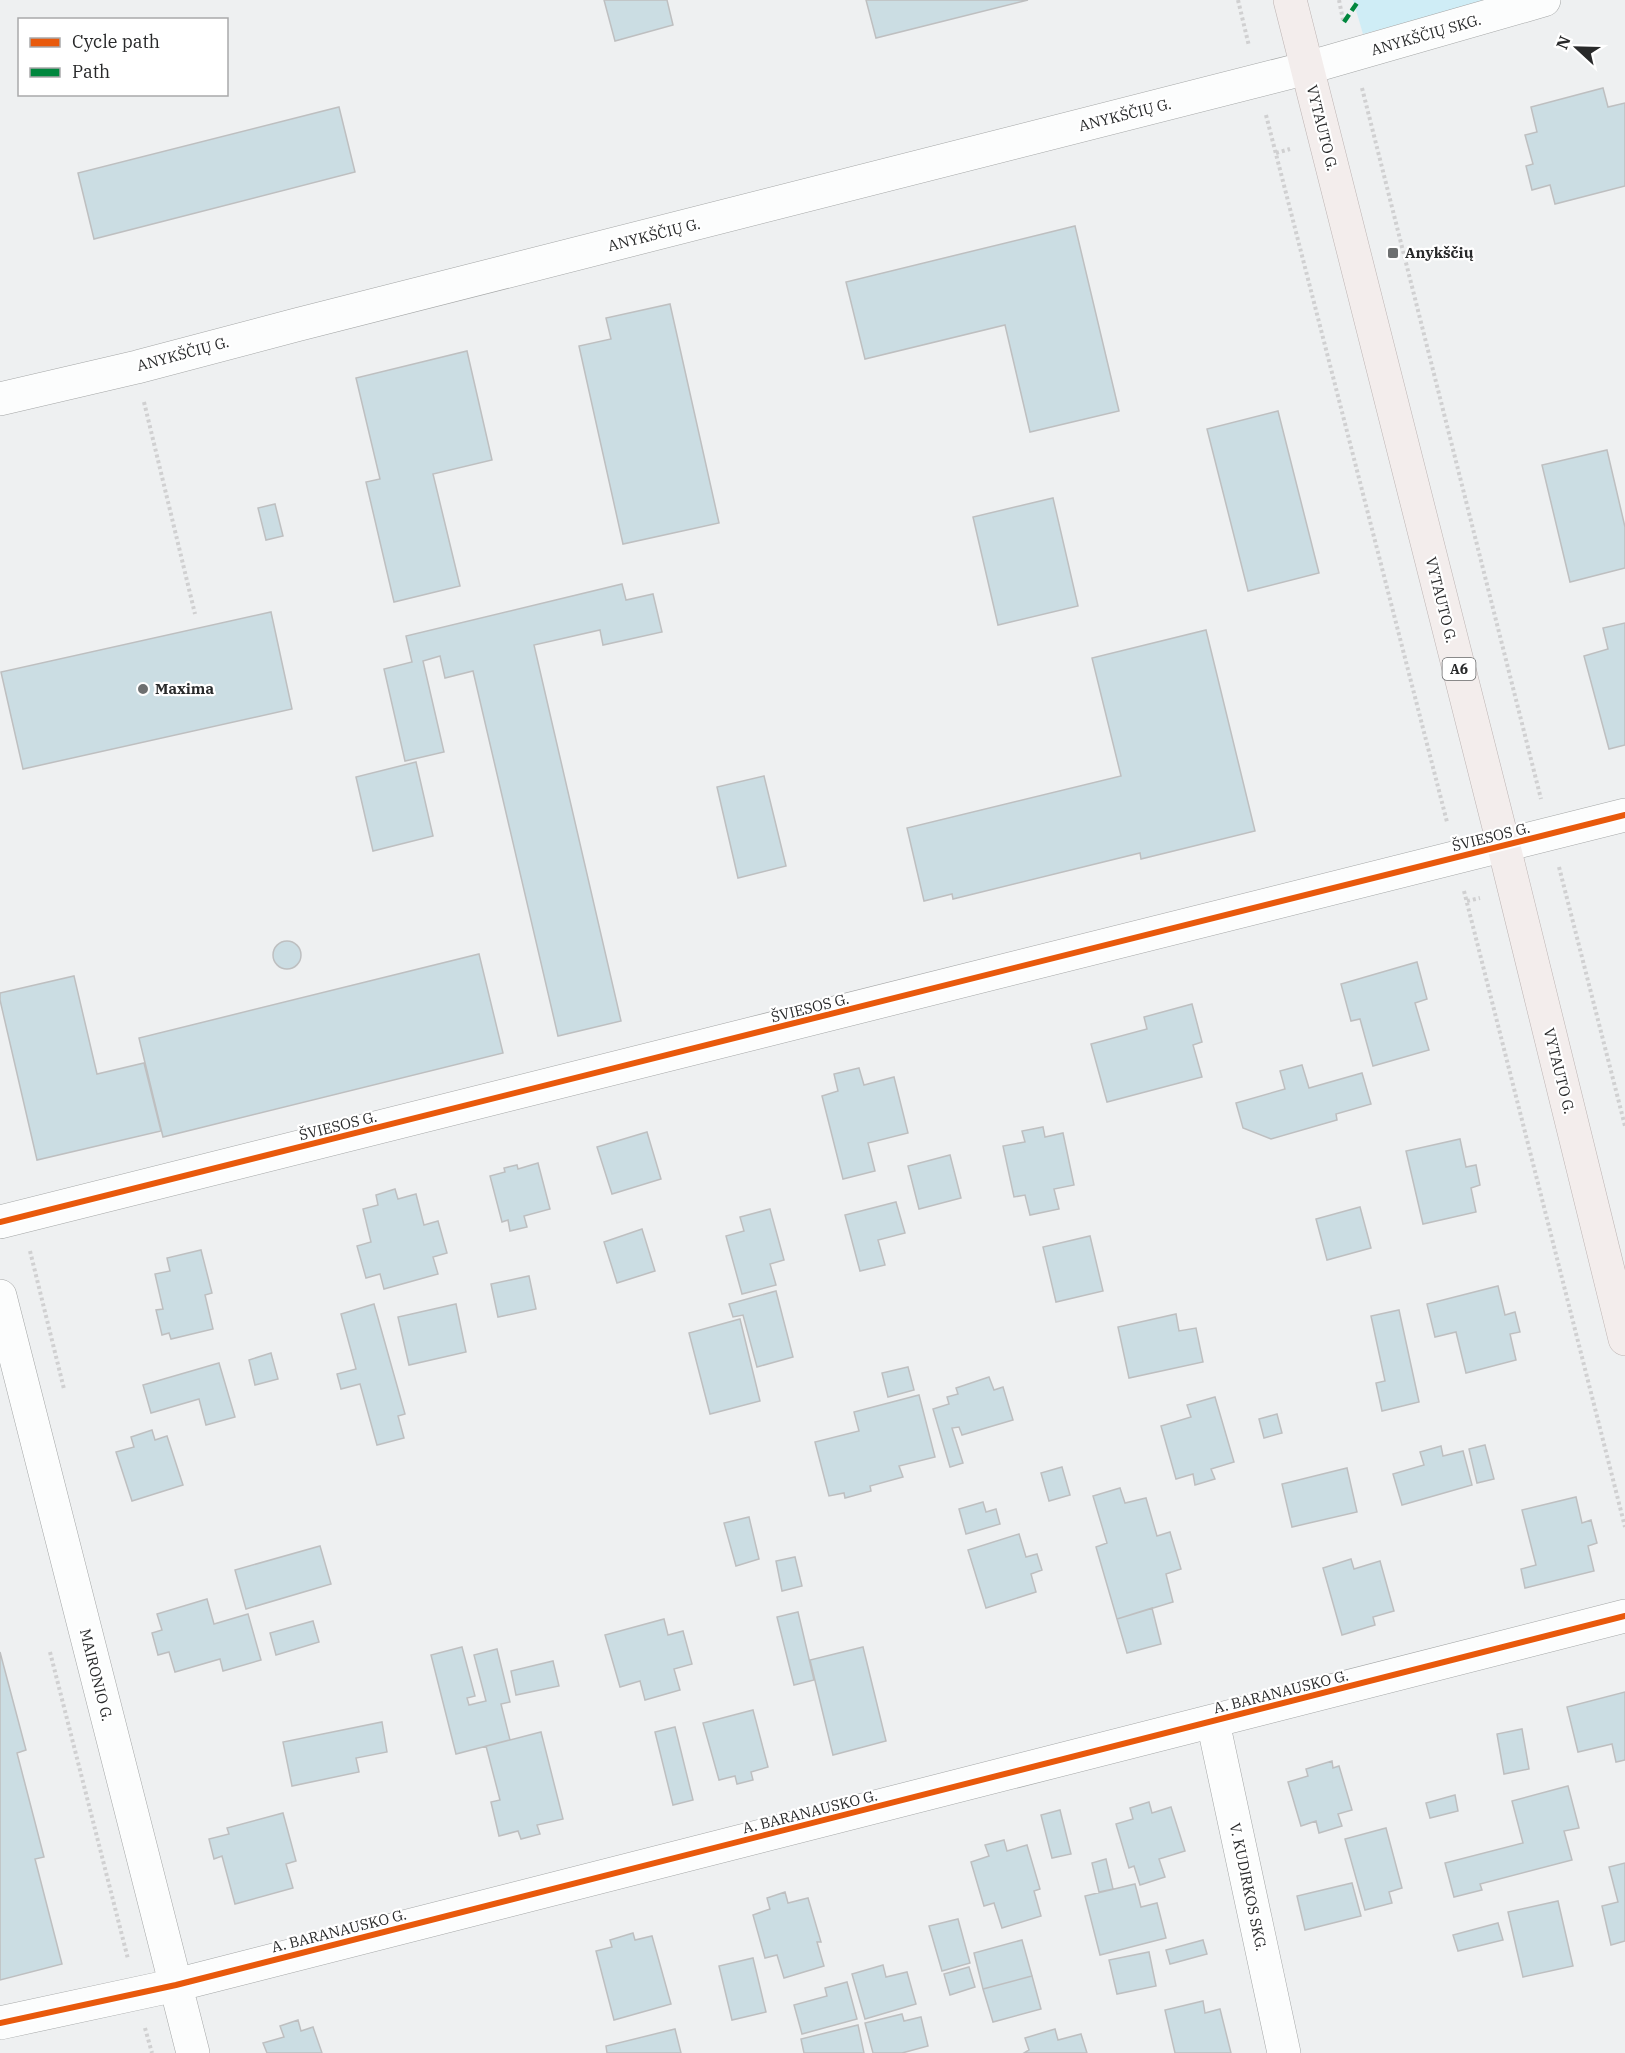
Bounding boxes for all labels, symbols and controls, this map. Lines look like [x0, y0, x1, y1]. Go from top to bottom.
street label: ANYKŠČIŲ SKG. [1369, 10, 1483, 59]
legend [18, 18, 228, 96]
north arrow [1547, 18, 1607, 78]
text: Cycle path [72, 30, 160, 53]
text: N [1551, 33, 1575, 52]
text: Path [72, 60, 110, 83]
street label: VYTAUTO G. [1303, 83, 1342, 173]
street label: ANYKŠČIŲ G. [1077, 94, 1173, 135]
street label: ANYKŠČIŲ G. [606, 214, 702, 255]
place label: Anykščių [1405, 243, 1474, 262]
marker: Anykščių [1386, 246, 1400, 260]
street label: ANYKŠČIŲ G. [135, 332, 231, 375]
street label: VYTAUTO G. [1422, 555, 1461, 645]
road number: A6 [1442, 658, 1476, 680]
place label: Maxima [155, 679, 214, 698]
marker: Maxima [136, 682, 150, 696]
street label: ŠVIESOS G. [1450, 818, 1532, 855]
street label: ŠVIESOS G. [769, 989, 851, 1026]
street label: VYTAUTO G. [1540, 1026, 1579, 1116]
street label: ŠVIESOS G. [297, 1107, 379, 1144]
street label: MAIRONIO G. [76, 1627, 117, 1723]
street label: A. BARANAUSKO G. [1211, 1666, 1350, 1718]
street label: A. BARANAUSKO G. [740, 1786, 879, 1838]
street label: V. KUDIRKOS SKG. [1226, 1821, 1271, 1953]
street label: A. BARANAUSKO G. [269, 1905, 408, 1957]

